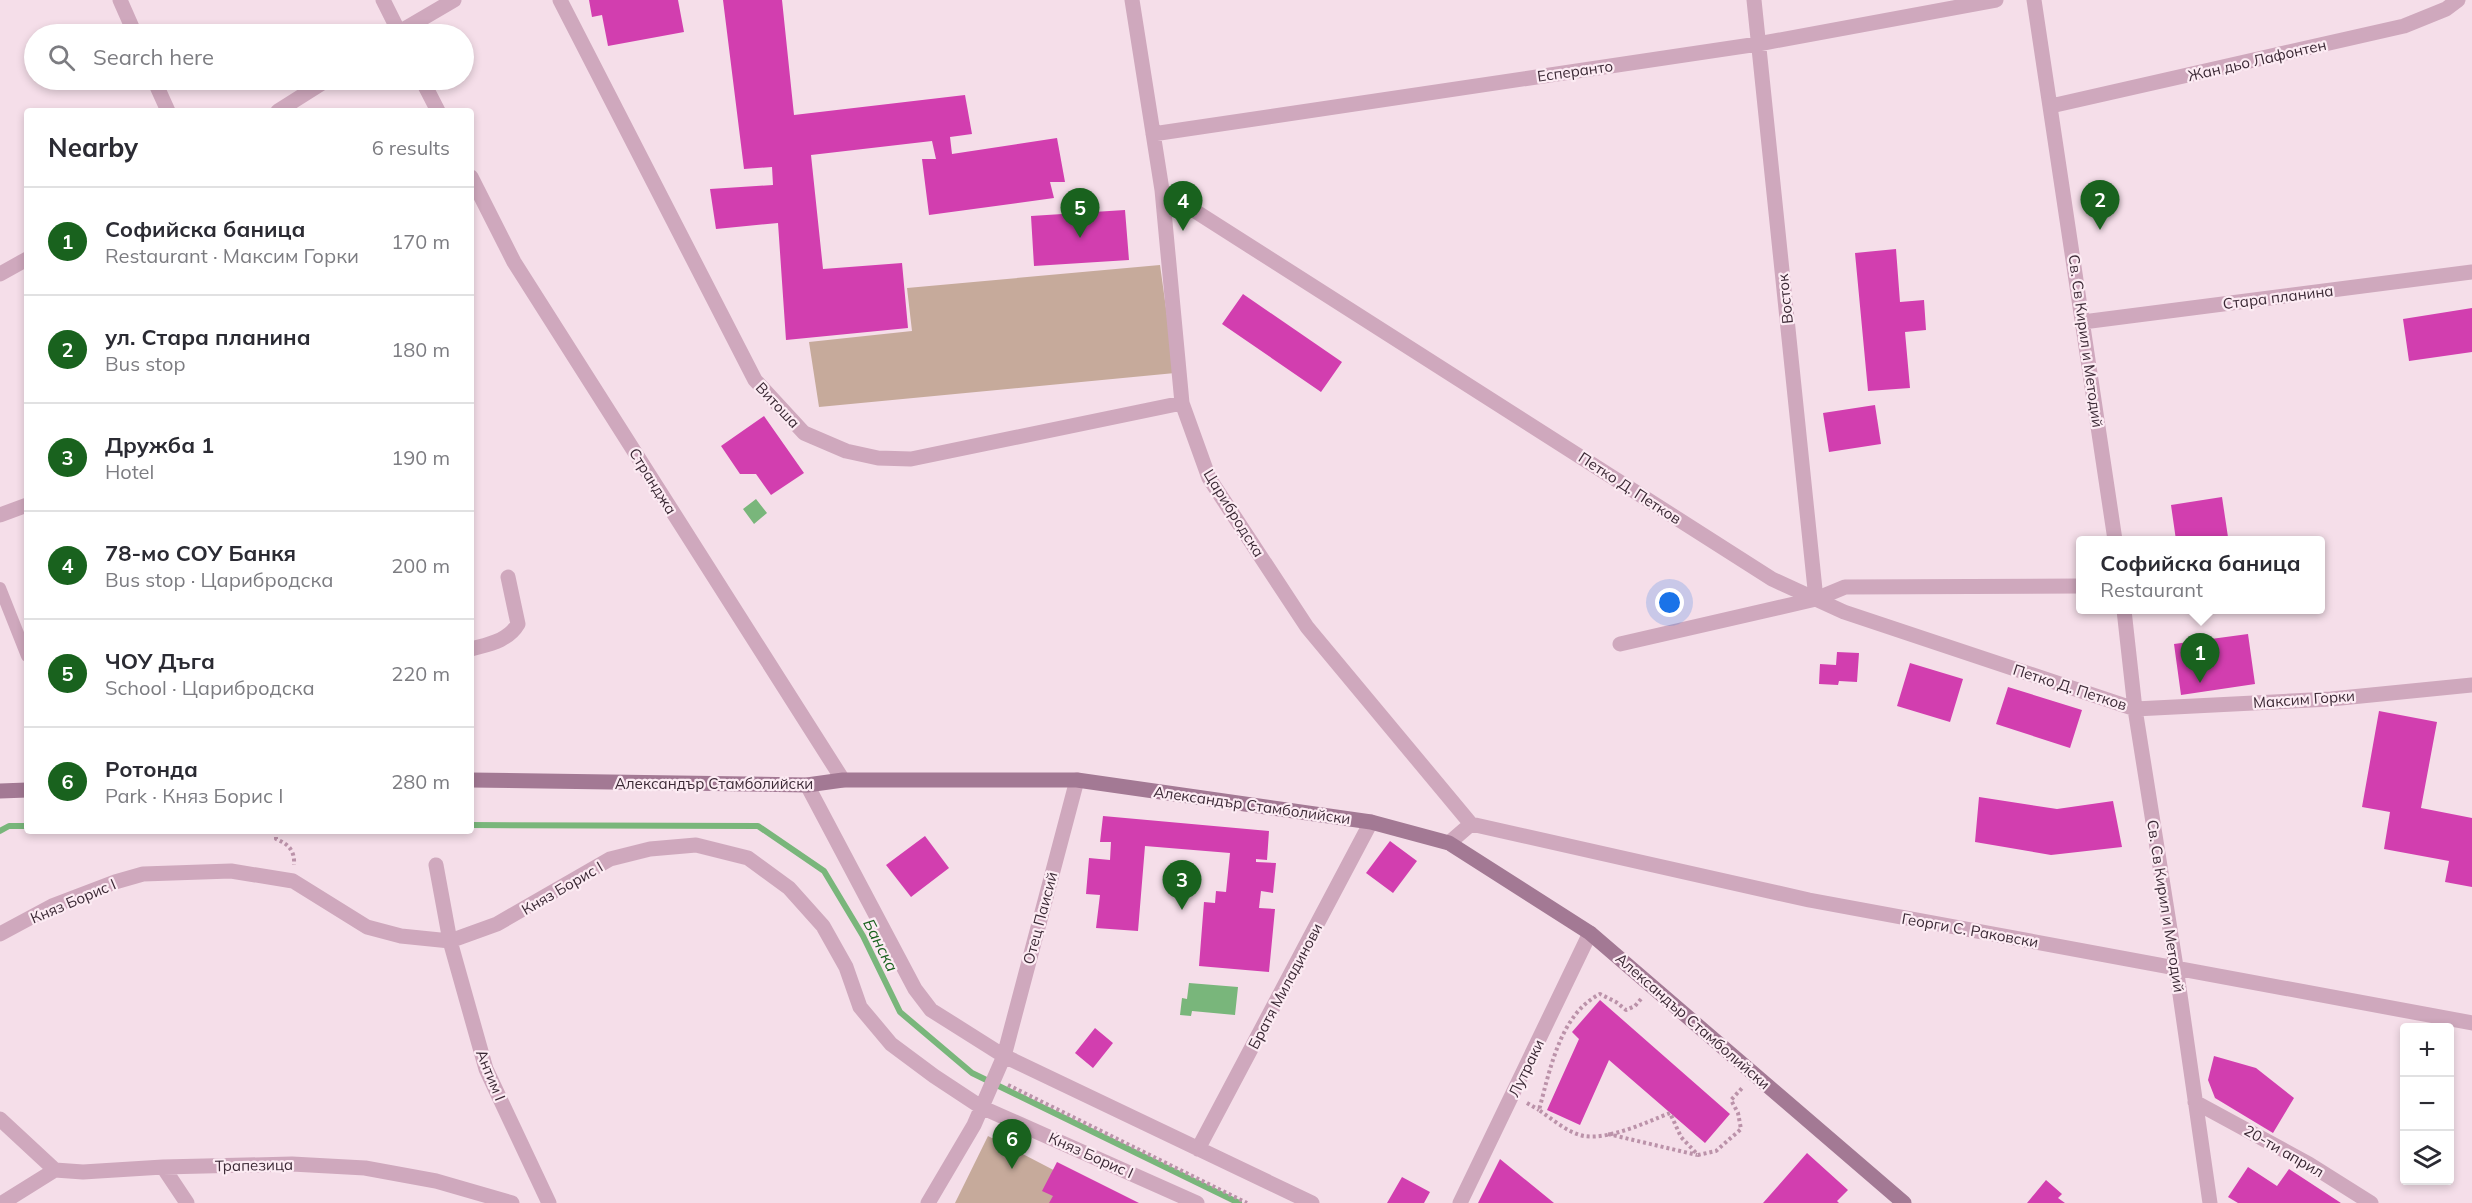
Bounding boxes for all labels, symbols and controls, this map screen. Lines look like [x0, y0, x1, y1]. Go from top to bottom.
search box [24, 24, 474, 90]
street label: Жан дьо Лафонтен [2186, 35, 2328, 85]
icon: search [45, 41, 78, 74]
text: Search here [93, 43, 214, 71]
street label: Есперанто [1536, 56, 1614, 86]
text: Nearby [48, 131, 138, 164]
text: 6 results [372, 135, 450, 160]
pin: 2 [2080, 180, 2120, 230]
pin: 4 [1164, 182, 1202, 231]
pin: 5 [1060, 188, 1100, 238]
text: Софийска баница [105, 215, 305, 243]
text: 1 [62, 229, 74, 254]
text: 170 m [391, 229, 450, 254]
text: Restaurant · Максим Горки [105, 243, 359, 268]
street label: Св. Св Кирил и Методий [2064, 253, 2108, 429]
street label: Восток [1773, 272, 1797, 325]
street label: Стара планина [2222, 281, 2334, 313]
text: ул. Стара планина [105, 323, 311, 351]
text: 2 [62, 337, 74, 362]
text: 180 m [391, 337, 450, 362]
text: Bus stop [105, 351, 185, 376]
street label: Витоша [752, 378, 804, 432]
text: Дружба 1 [105, 431, 214, 459]
street label: Странджа [625, 444, 681, 518]
text: 3 [62, 445, 74, 470]
text: 190 m [391, 445, 450, 470]
street label: Петко Д. Петков [1575, 448, 1685, 528]
text: Hotel [105, 459, 154, 484]
street label: Царибродска [1200, 466, 1268, 560]
popup [2076, 536, 2325, 614]
text: 78-мо СОУ Банкя [105, 539, 296, 567]
text: Софийска баница [2100, 549, 2301, 577]
text: 4 [62, 553, 74, 578]
text: 200 m [391, 553, 450, 578]
text: Bus stop · Царибродска [105, 567, 334, 592]
text: Restaurant [2100, 577, 2203, 602]
your location [1655, 588, 1684, 617]
pin: 1 [2180, 634, 2220, 683]
text: ЧОУ Дъга [105, 647, 215, 675]
street label: Петко Д. Петков [2011, 660, 2129, 714]
text: 5 [62, 661, 74, 686]
text: 220 m [391, 661, 450, 686]
text: School · Царибродска [105, 675, 315, 700]
street label: Максим Горки [2252, 686, 2356, 712]
text: Ротонда [105, 755, 198, 783]
text: 6 [62, 769, 74, 794]
text: 280 m [391, 769, 450, 794]
street label: Александър Стамболийски [615, 774, 813, 793]
street label: Александър Стамболийски [1152, 782, 1352, 828]
text: Park · Княз Борис I [105, 783, 283, 808]
street label: Св. Св Кирил и Методий [2143, 818, 2189, 994]
street label: Княз Борис I [518, 857, 606, 919]
pin: 3 [1162, 860, 1202, 910]
street label: Отец Паисий [1019, 870, 1061, 966]
street label: Княз Борис I [27, 874, 119, 928]
street label: Георги С. Раковски [1900, 909, 2040, 951]
water label: Банска [859, 915, 903, 975]
street label: Братя Миладинови [1244, 920, 1326, 1052]
street label: Александър Стамболийски [1612, 949, 1774, 1093]
map controls [2400, 1023, 2454, 1185]
button: + [2400, 1023, 2454, 1077]
street label: Лутраки [1504, 1036, 1548, 1100]
street label: Антим I [472, 1047, 510, 1103]
button: − [2400, 1077, 2454, 1131]
pin: 6 [992, 1120, 1032, 1169]
street label: 20-ти април [2241, 1121, 2327, 1181]
street label: Княз Борис I [1046, 1128, 1136, 1182]
button: layers [2400, 1131, 2454, 1185]
street label: Трапезица [215, 1155, 293, 1175]

